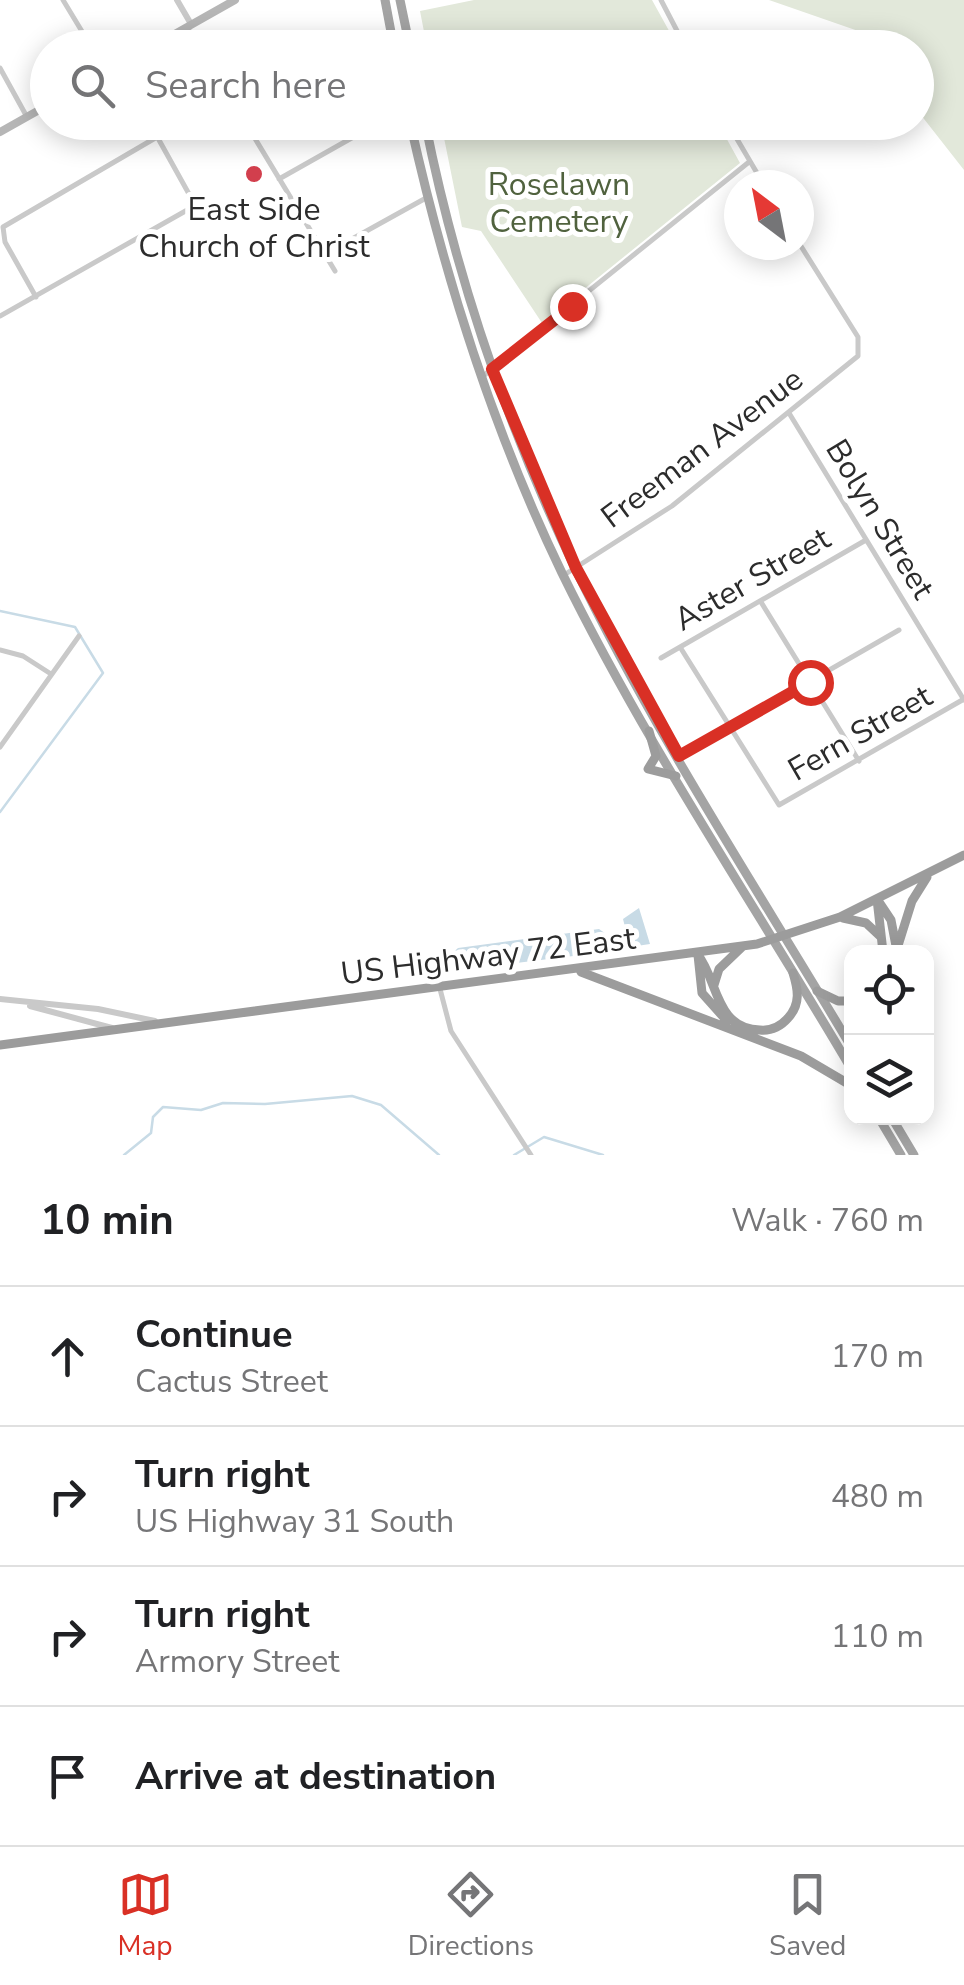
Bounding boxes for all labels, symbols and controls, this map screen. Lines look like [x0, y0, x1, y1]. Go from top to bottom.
search box [30, 30, 934, 140]
icon: search [65, 58, 120, 113]
text: Search here [145, 60, 346, 111]
marker: East Side Church of Christ [243, 163, 265, 185]
park label: Roselawn Cemetery [488, 163, 630, 243]
north arrow [724, 170, 814, 260]
place label: East Side Church of Christ [138, 188, 371, 268]
route end [550, 284, 596, 330]
street label: Freeman Avenue [592, 358, 812, 538]
street label: Bolyn Street [816, 431, 945, 607]
street label: Aster Street [666, 517, 839, 641]
route start [788, 660, 834, 706]
street label: Fern Street [780, 674, 940, 791]
street label: US Highway 72 East [338, 917, 638, 995]
map controls [844, 945, 934, 1125]
button: locate [844, 945, 934, 1035]
button: layers [844, 1035, 934, 1125]
text: 10 min [40, 1192, 174, 1249]
text: Walk · 760 m [731, 1199, 924, 1242]
text: Continue [135, 1309, 293, 1360]
icon: ahead [40, 1329, 95, 1384]
text: 170 m [831, 1335, 924, 1378]
text: Cactus Street [135, 1360, 328, 1403]
text: Turn right [135, 1449, 310, 1500]
icon: right [40, 1469, 95, 1524]
text: 480 m [831, 1475, 924, 1518]
text: US Highway 31 South [135, 1500, 454, 1543]
text: Turn right [135, 1589, 310, 1640]
icon: right [40, 1609, 95, 1664]
text: 110 m [831, 1615, 924, 1658]
text: Armory Street [135, 1640, 339, 1683]
icon: arrive [40, 1749, 95, 1804]
text: Arrive at destination [135, 1751, 496, 1802]
tab: Map [118, 1867, 173, 1965]
tab: Directions [408, 1867, 534, 1965]
tab: Saved [769, 1867, 846, 1965]

